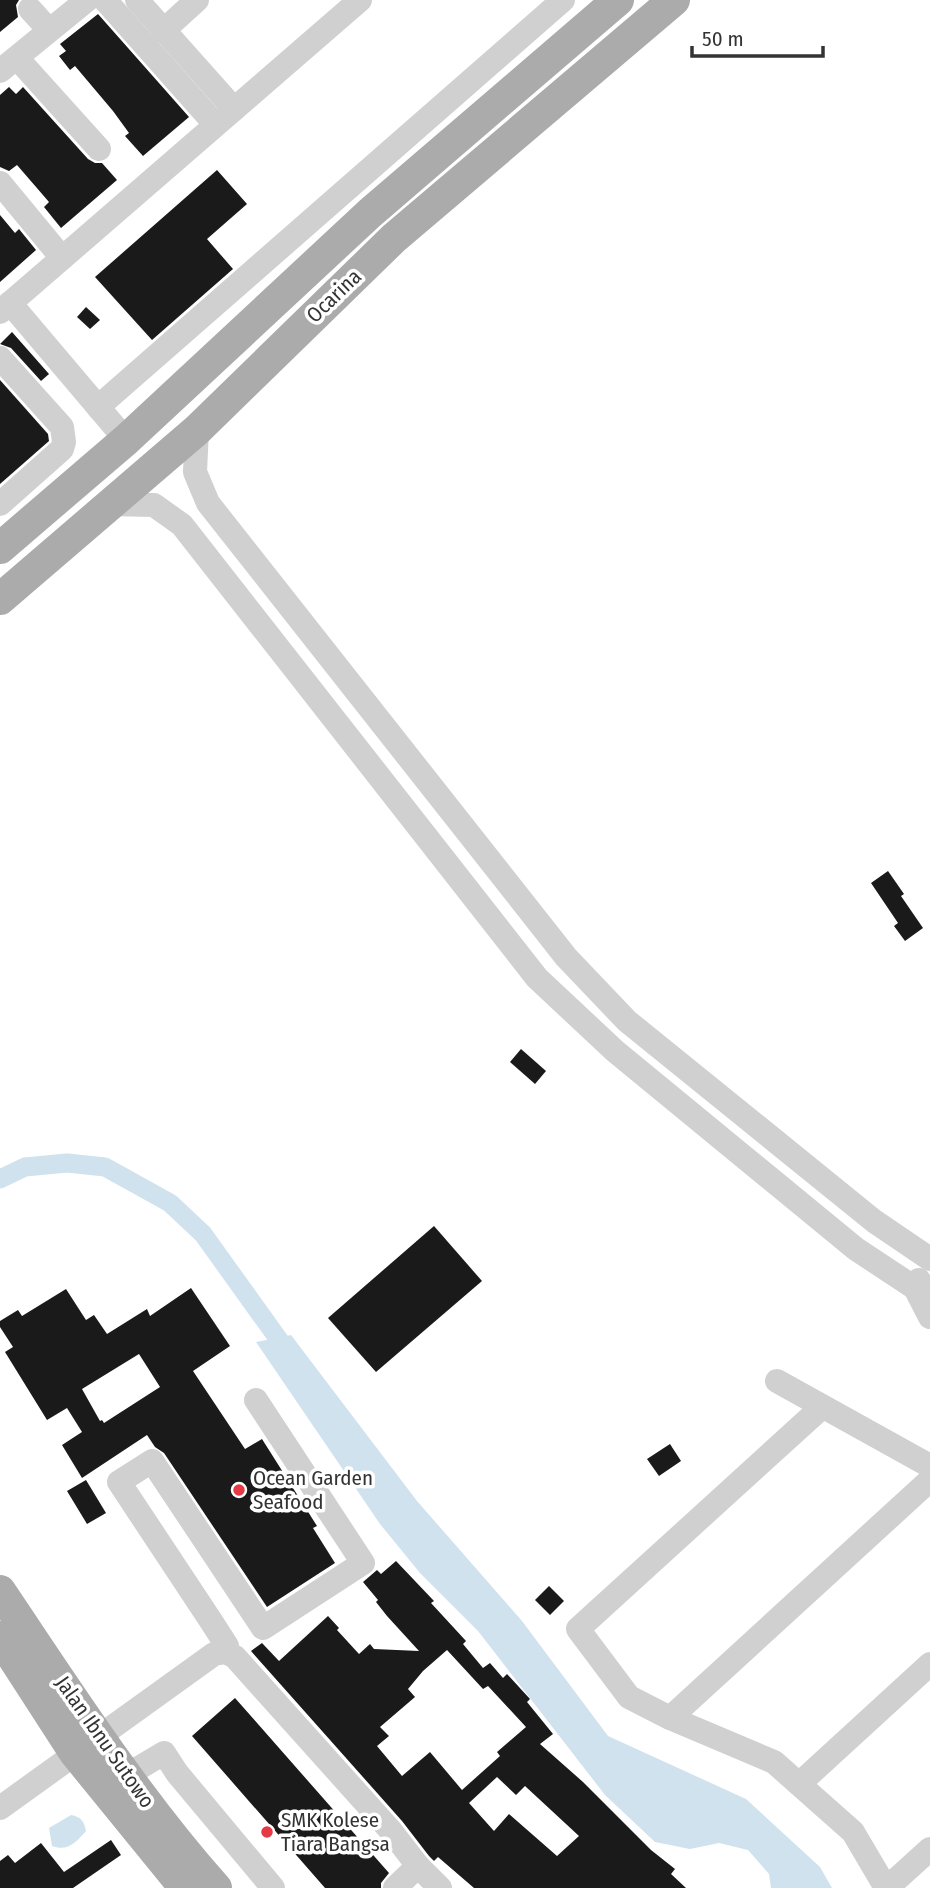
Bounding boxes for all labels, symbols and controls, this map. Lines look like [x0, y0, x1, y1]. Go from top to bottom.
scale bar [692, 14, 823, 58]
text: 50 m [702, 26, 744, 52]
street label: Ocarina [301, 264, 367, 328]
place label: Ocean Garden Seafood [253, 1465, 373, 1515]
marker: Ocean Garden Seafood [231, 1482, 247, 1498]
street label: Jalan Ibnu Sutowo [50, 1671, 160, 1813]
place label: SMK Kolese Tiara Bangsa [281, 1807, 390, 1857]
marker: SMK Kolese Tiara Bangsa [259, 1824, 275, 1840]

